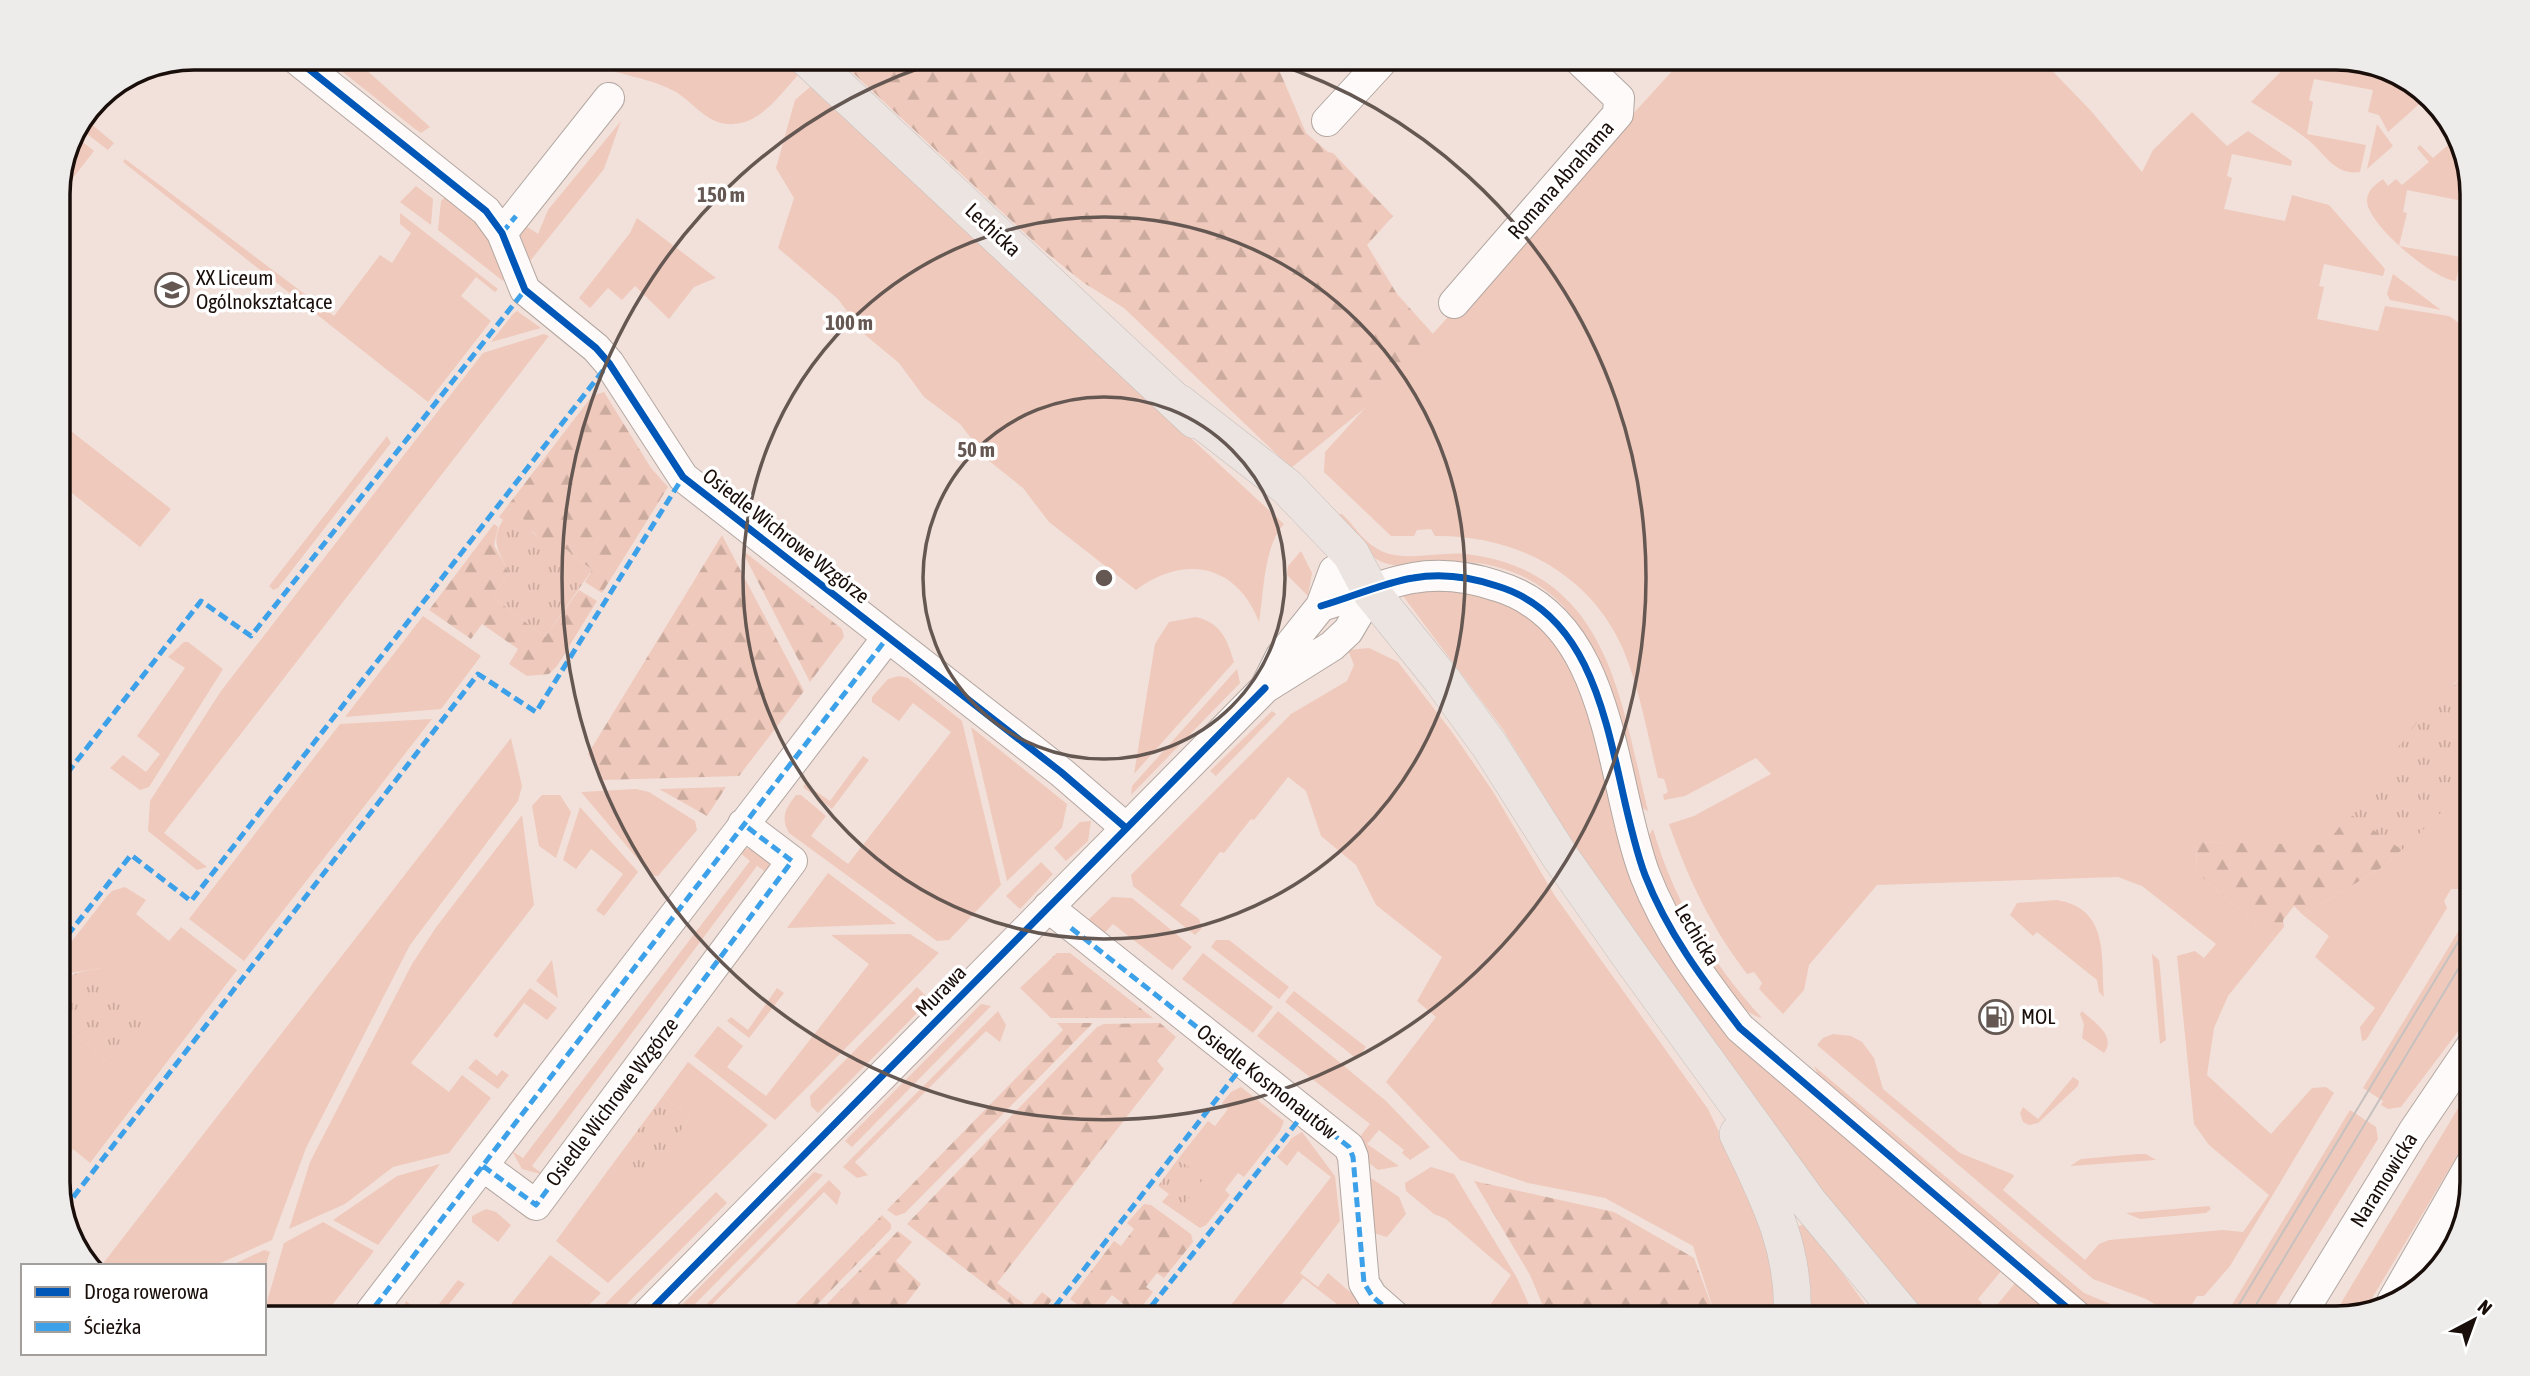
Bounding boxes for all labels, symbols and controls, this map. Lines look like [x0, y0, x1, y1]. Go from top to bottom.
street label: Romana Abrahama [1502, 115, 1618, 243]
text: 150 m [697, 182, 745, 206]
street label: Lechicka [961, 198, 1026, 261]
place label: XX Liceum Ogólnokształcące [196, 265, 333, 313]
school or university icon: XX Liceum Ogólnokształcące [153, 271, 191, 309]
text: 100 m [825, 310, 873, 334]
text: 50 m [957, 437, 995, 461]
street label: Osiedle Wichrowe Wzgórze [699, 463, 875, 608]
centre of rings [1092, 566, 1116, 590]
street label: Lechicka [1670, 900, 1725, 969]
street label: Murawa [910, 960, 970, 1021]
fuel station icon: MOL [1977, 998, 2015, 1036]
place label: MOL [2021, 1004, 2055, 1028]
street label: Osiedle Wichrowe Wzgórze [540, 1012, 682, 1190]
street label: Osiedle Kosmonautów [1192, 1019, 1343, 1144]
street label: Naramowicka [2345, 1128, 2422, 1231]
legend [21, 1264, 266, 1355]
text: Droga rowerowa [84, 1279, 209, 1303]
north arrow [2439, 1285, 2509, 1355]
text: N [2474, 1295, 2497, 1319]
text: Ścieżka [84, 1314, 142, 1338]

